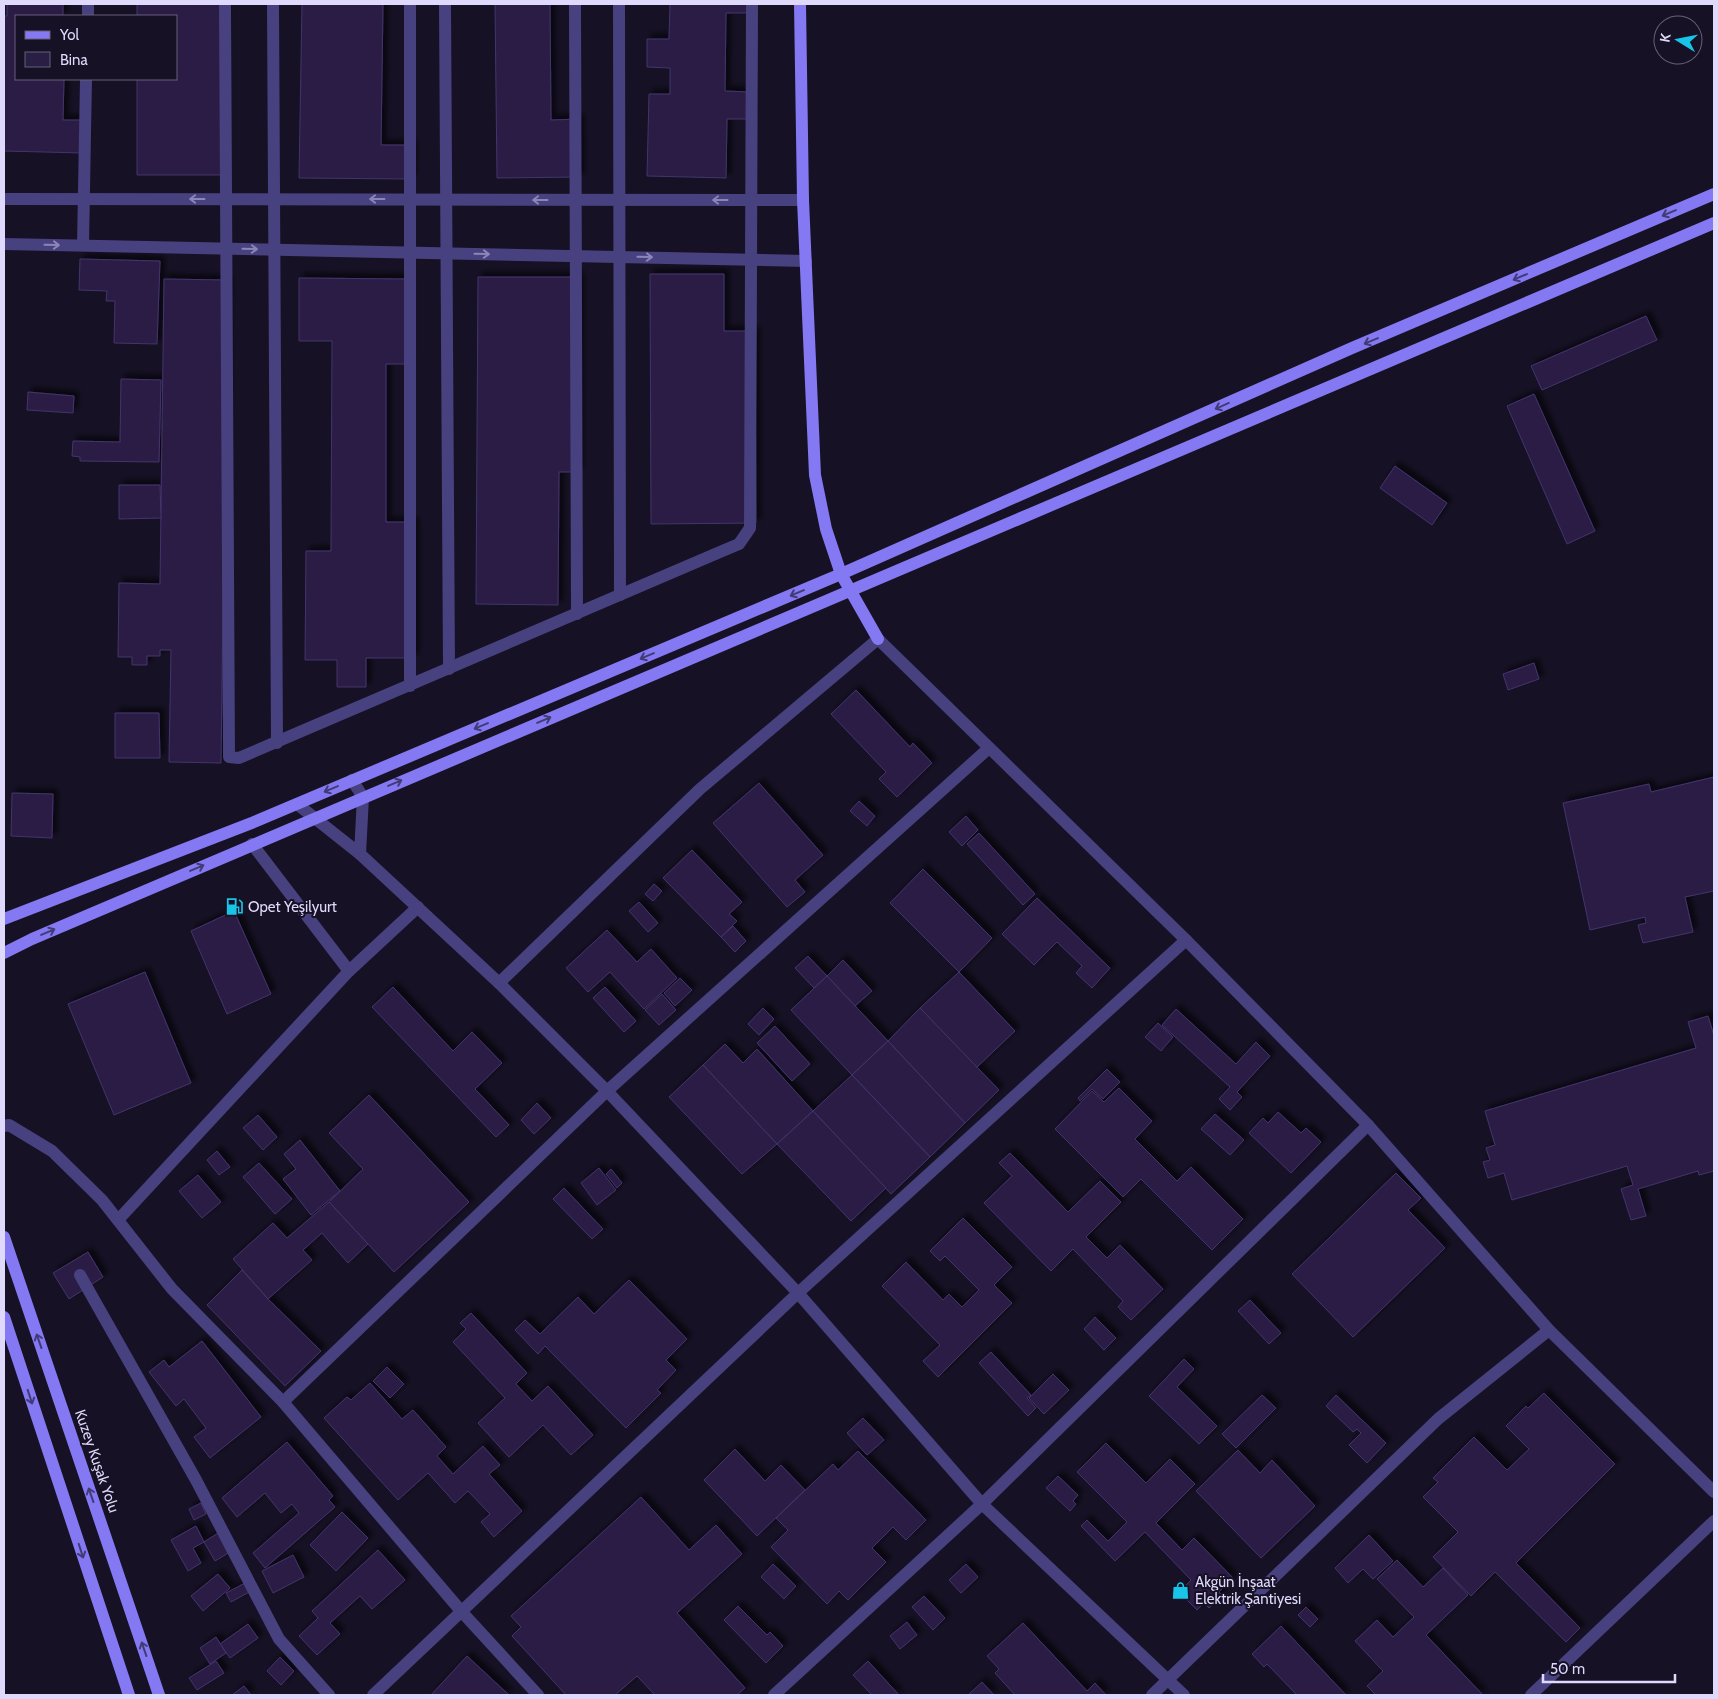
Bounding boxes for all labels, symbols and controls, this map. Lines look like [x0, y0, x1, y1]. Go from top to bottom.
legend [15, 15, 178, 80]
north arrow [1653, 15, 1703, 65]
text: Yol [59, 26, 79, 44]
text: K [1656, 32, 1675, 44]
text: Bina [60, 51, 88, 69]
one-way arrow [189, 194, 206, 204]
one-way arrow [369, 194, 386, 204]
one-way arrow [532, 195, 548, 205]
one-way arrow [712, 195, 728, 205]
one-way arrow [1662, 208, 1677, 218]
one-way arrow [44, 240, 60, 249]
one-way arrow [242, 244, 258, 254]
one-way arrow [474, 249, 490, 258]
one-way arrow [636, 252, 653, 262]
one-way arrow [1513, 272, 1528, 282]
one-way arrow [1364, 336, 1379, 346]
one-way arrow [1215, 401, 1230, 411]
one-way arrow [789, 589, 804, 598]
one-way arrow [640, 652, 655, 661]
one-way arrow [536, 714, 551, 724]
one-way arrow [474, 722, 489, 731]
one-way arrow [387, 778, 402, 788]
one-way arrow [324, 785, 339, 795]
one-way arrow [189, 863, 204, 872]
fuel station icon: Opet Yeşilyurt [224, 897, 244, 917]
place label: Opet Yeşilyurt [248, 898, 337, 916]
one-way arrow [40, 927, 55, 936]
one-way arrow [34, 1334, 43, 1350]
one-way arrow [26, 1389, 35, 1404]
street label: Kuzey Kuşak Yolu [71, 1407, 123, 1515]
one-way arrow [86, 1488, 95, 1504]
one-way arrow [77, 1543, 87, 1559]
place label: Akgün İnşaat Elektrik Şantiyesi [1195, 1572, 1301, 1608]
shop icon: Akgün İnşaat Elektrik Şantiyesi [1171, 1581, 1191, 1601]
one-way arrow [138, 1641, 148, 1657]
scale bar [1543, 1652, 1676, 1684]
text: 50 m [1550, 1660, 1585, 1678]

